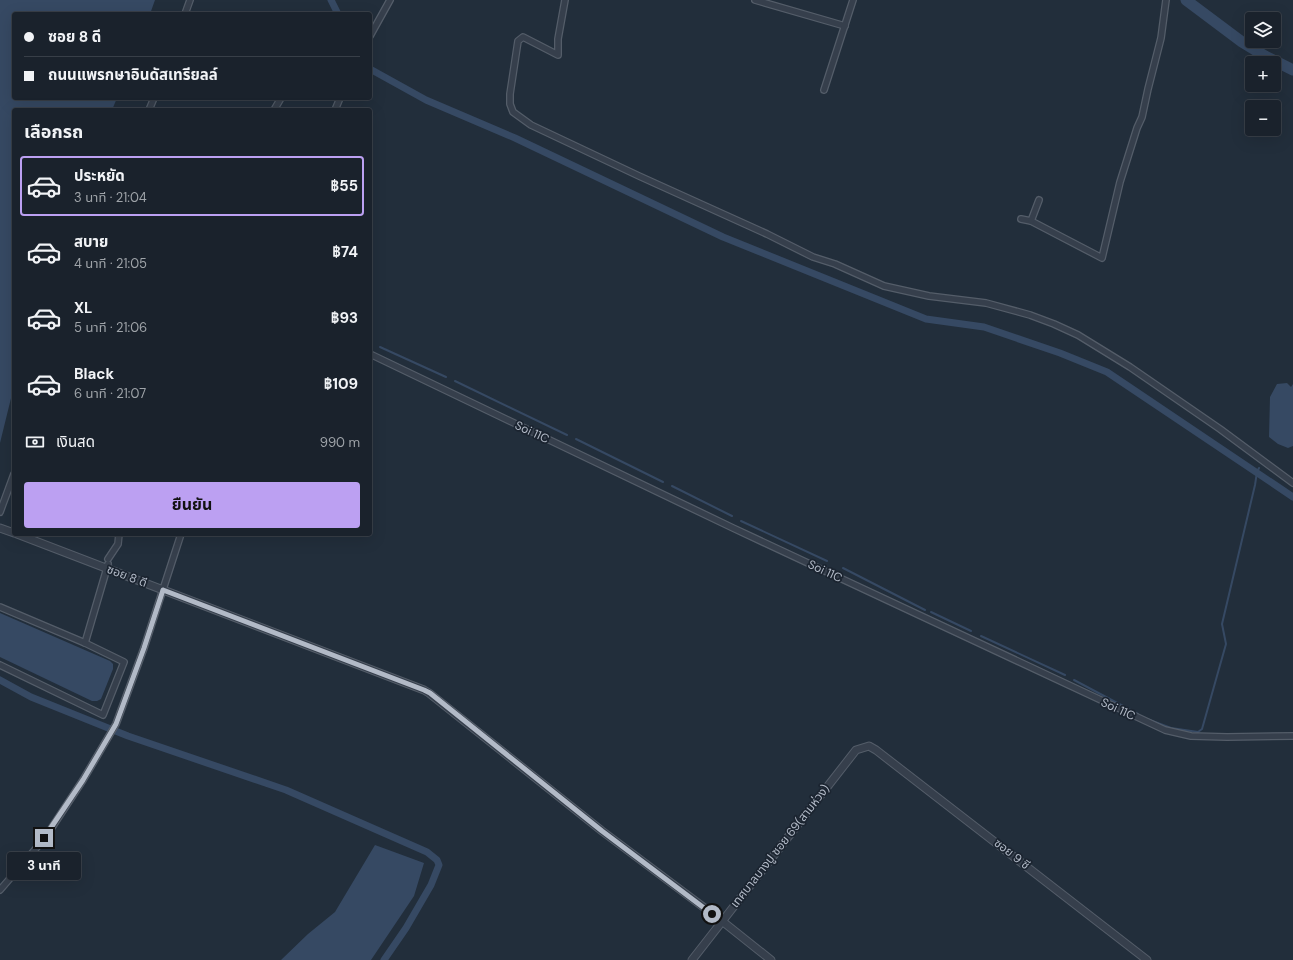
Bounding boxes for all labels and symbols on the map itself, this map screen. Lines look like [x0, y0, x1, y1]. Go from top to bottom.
street label: Soi 11C [512, 417, 552, 447]
street label: Soi 11C [805, 556, 845, 586]
street label: ซอย 8 ดี [105, 561, 149, 591]
street label: Soi 11C [1098, 694, 1138, 724]
street label: เทศบาลบางปู ซอย 69(สามห่วง) [727, 781, 833, 911]
route end [35, 829, 53, 847]
street label: ซอย 9 ซี [991, 835, 1033, 873]
callout: 3 นาที [7, 852, 81, 880]
route start [703, 905, 721, 923]

